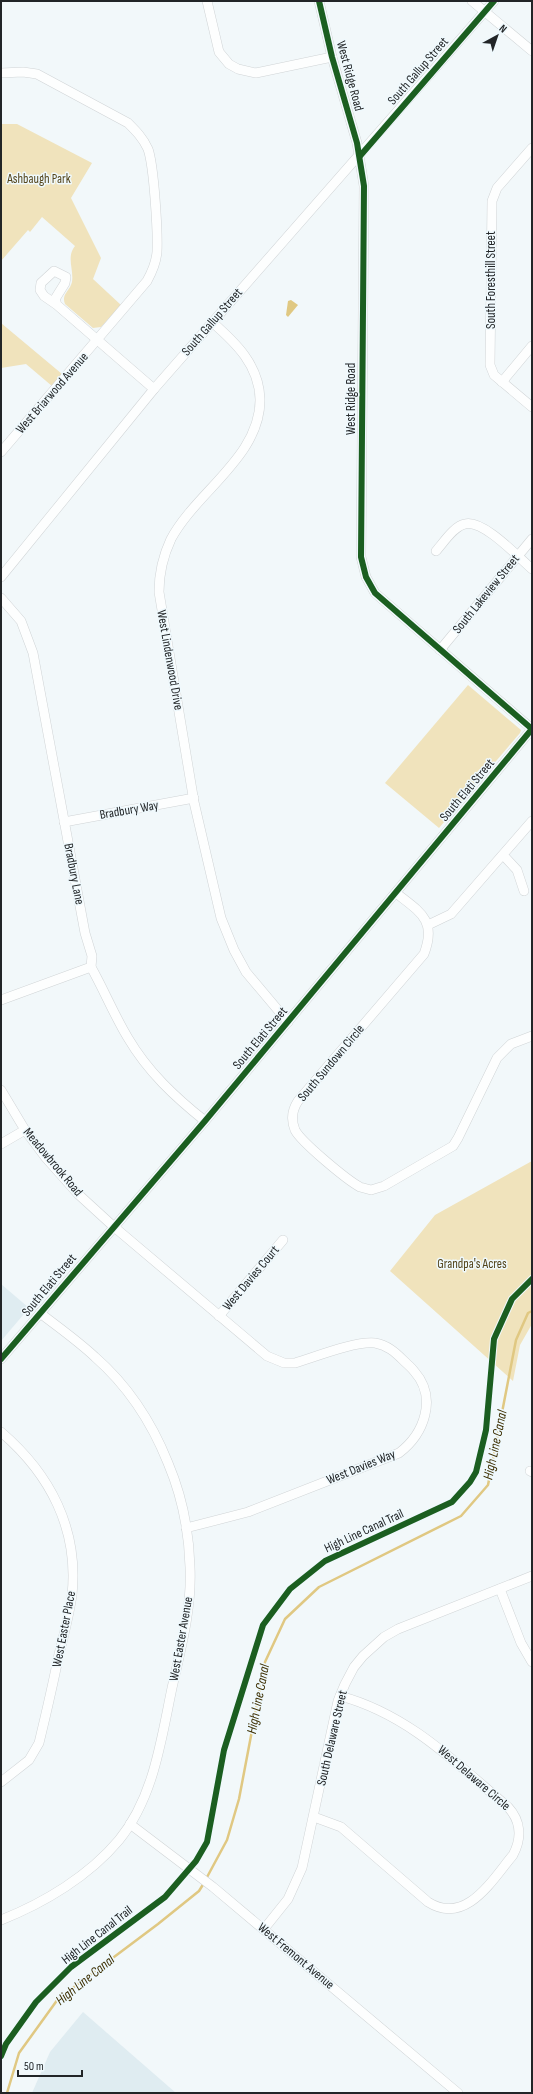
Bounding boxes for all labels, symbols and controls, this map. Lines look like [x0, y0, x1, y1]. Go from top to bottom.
north arrow [477, 16, 517, 56]
text: N [497, 22, 510, 36]
street label: South Gallup Street [384, 34, 452, 108]
street label: West Ridge Road [333, 39, 367, 113]
park label: Ashbaugh Park [6, 171, 71, 187]
street label: South Foresthill Street [483, 231, 499, 329]
street label: South Gallup Street [178, 285, 246, 359]
street label: West Briarwood Avenue [12, 349, 92, 437]
street label: West Ridge Road [343, 363, 359, 435]
street label: South Lakeview Street [449, 551, 523, 637]
street label: West Lindenwood Drive [153, 609, 187, 711]
street label: South Elati Street [436, 755, 498, 825]
street label: Bradbury Way [98, 797, 160, 823]
street label: Bradbury Lane [60, 842, 88, 906]
street label: South Elati Street [229, 1003, 291, 1073]
street label: South Sundown Circle [294, 1021, 368, 1105]
street label: Meadowbrook Road [20, 1125, 86, 1199]
street label: West Davies Court [219, 1242, 283, 1314]
street label: South Elati Street [18, 1250, 80, 1320]
park label: Grandpa's Acres [437, 1256, 507, 1272]
water label: High Line Canal [479, 1408, 511, 1481]
street label: West Davies Way [324, 1446, 398, 1488]
street label: High Line Canal Trail [322, 1506, 406, 1556]
street label: West Easter Place [49, 1590, 79, 1668]
street label: West Easter Avenue [166, 1595, 196, 1683]
water label: High Line Canal [243, 1662, 273, 1735]
street label: South Delaware Street [313, 1689, 351, 1787]
street label: West Delaware Circle [434, 1742, 514, 1814]
street label: High Line Canal Trail [58, 1902, 136, 1968]
street label: West Fremont Avenue [254, 1919, 338, 1993]
water label: High Line Canal [52, 1951, 118, 2009]
scale bar [18, 2052, 82, 2078]
text: 50 m [24, 2059, 44, 2074]

